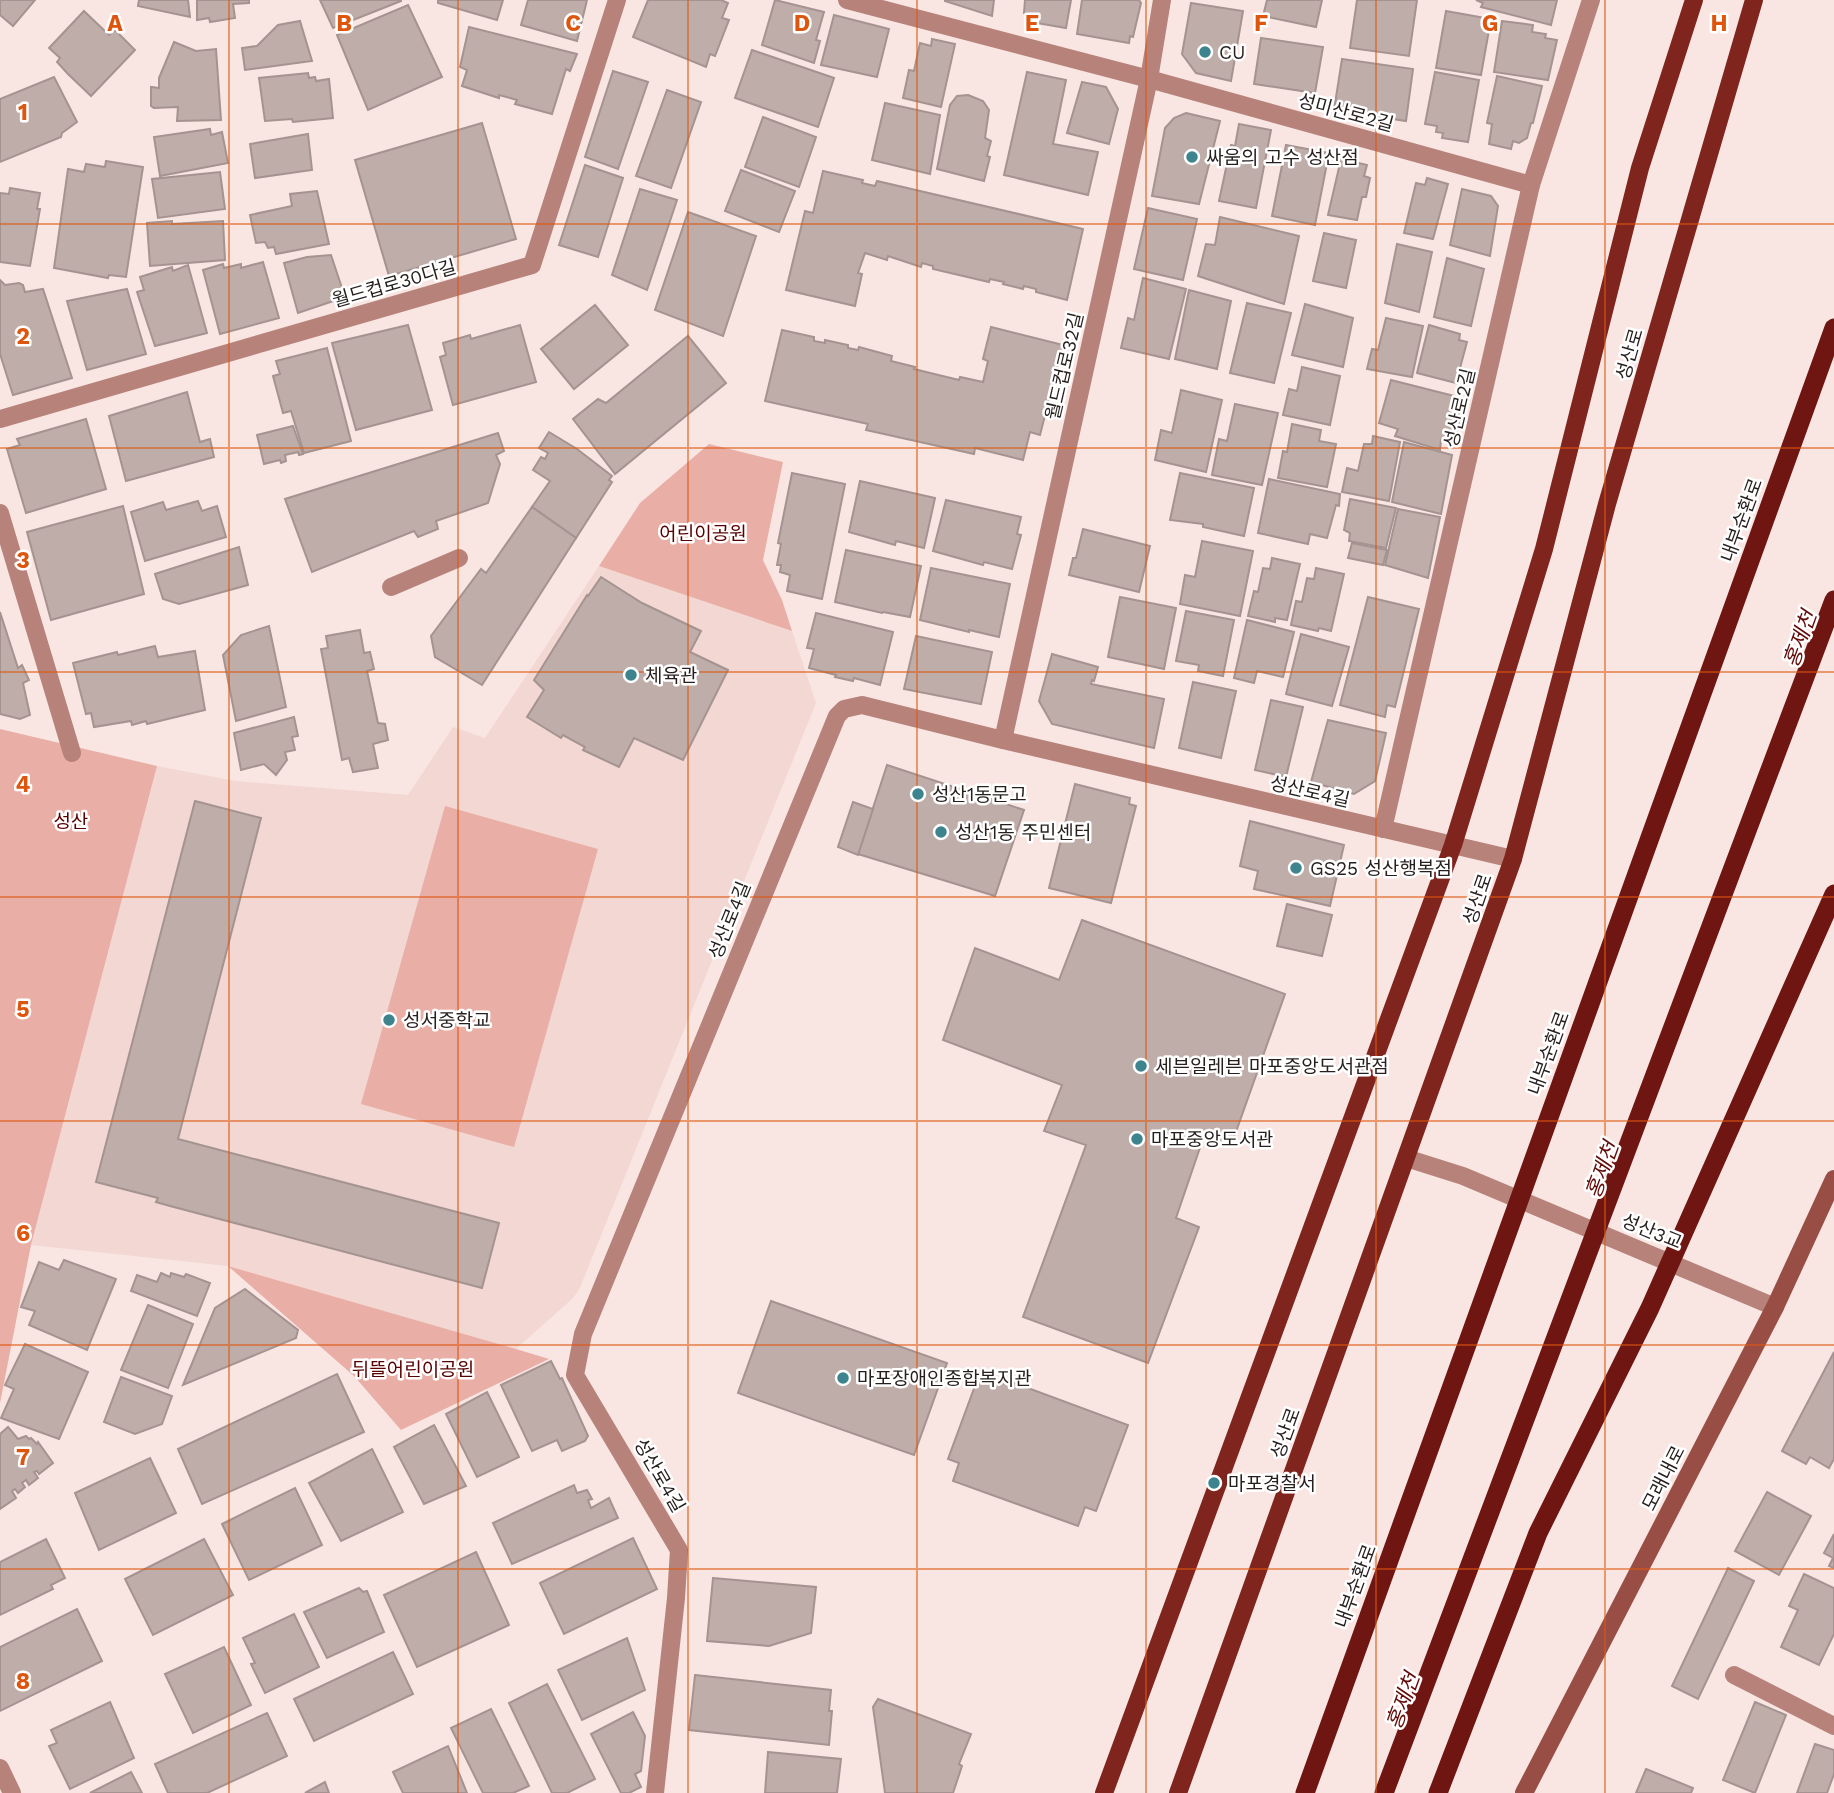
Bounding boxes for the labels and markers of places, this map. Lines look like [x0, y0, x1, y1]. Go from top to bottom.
place label: CU [1219, 41, 1246, 64]
marker: CU [1197, 44, 1213, 60]
place label: 싸움의 고수 성산점 [1206, 146, 1359, 169]
marker: 싸움의 고수 성산점 [1184, 149, 1200, 165]
place label: 체육관 [645, 664, 697, 687]
marker: 체육관 [623, 667, 639, 683]
place label: 성산1동문고 [932, 783, 1027, 806]
marker: 성산1동문고 [910, 786, 926, 802]
place label: 성산1동 주민센터 [955, 821, 1091, 844]
marker: 성산1동 주민센터 [933, 824, 949, 840]
place label: GS25 성산행복점 [1310, 857, 1452, 880]
marker: GS25 성산행복점 [1288, 860, 1304, 876]
place label: 성서중학교 [403, 1009, 490, 1032]
marker: 성서중학교 [381, 1012, 397, 1028]
place label: 세븐일레븐 마포중앙도서관점 [1155, 1055, 1389, 1078]
marker: 세븐일레븐 마포중앙도서관점 [1133, 1058, 1149, 1074]
place label: 마포중앙도서관 [1151, 1128, 1273, 1151]
marker: 마포중앙도서관 [1129, 1131, 1145, 1147]
place label: 마포장애인종합복지관 [857, 1367, 1032, 1390]
marker: 마포장애인종합복지관 [835, 1370, 851, 1386]
place label: 마포경찰서 [1228, 1472, 1315, 1495]
marker: 마포경찰서 [1206, 1475, 1222, 1491]

